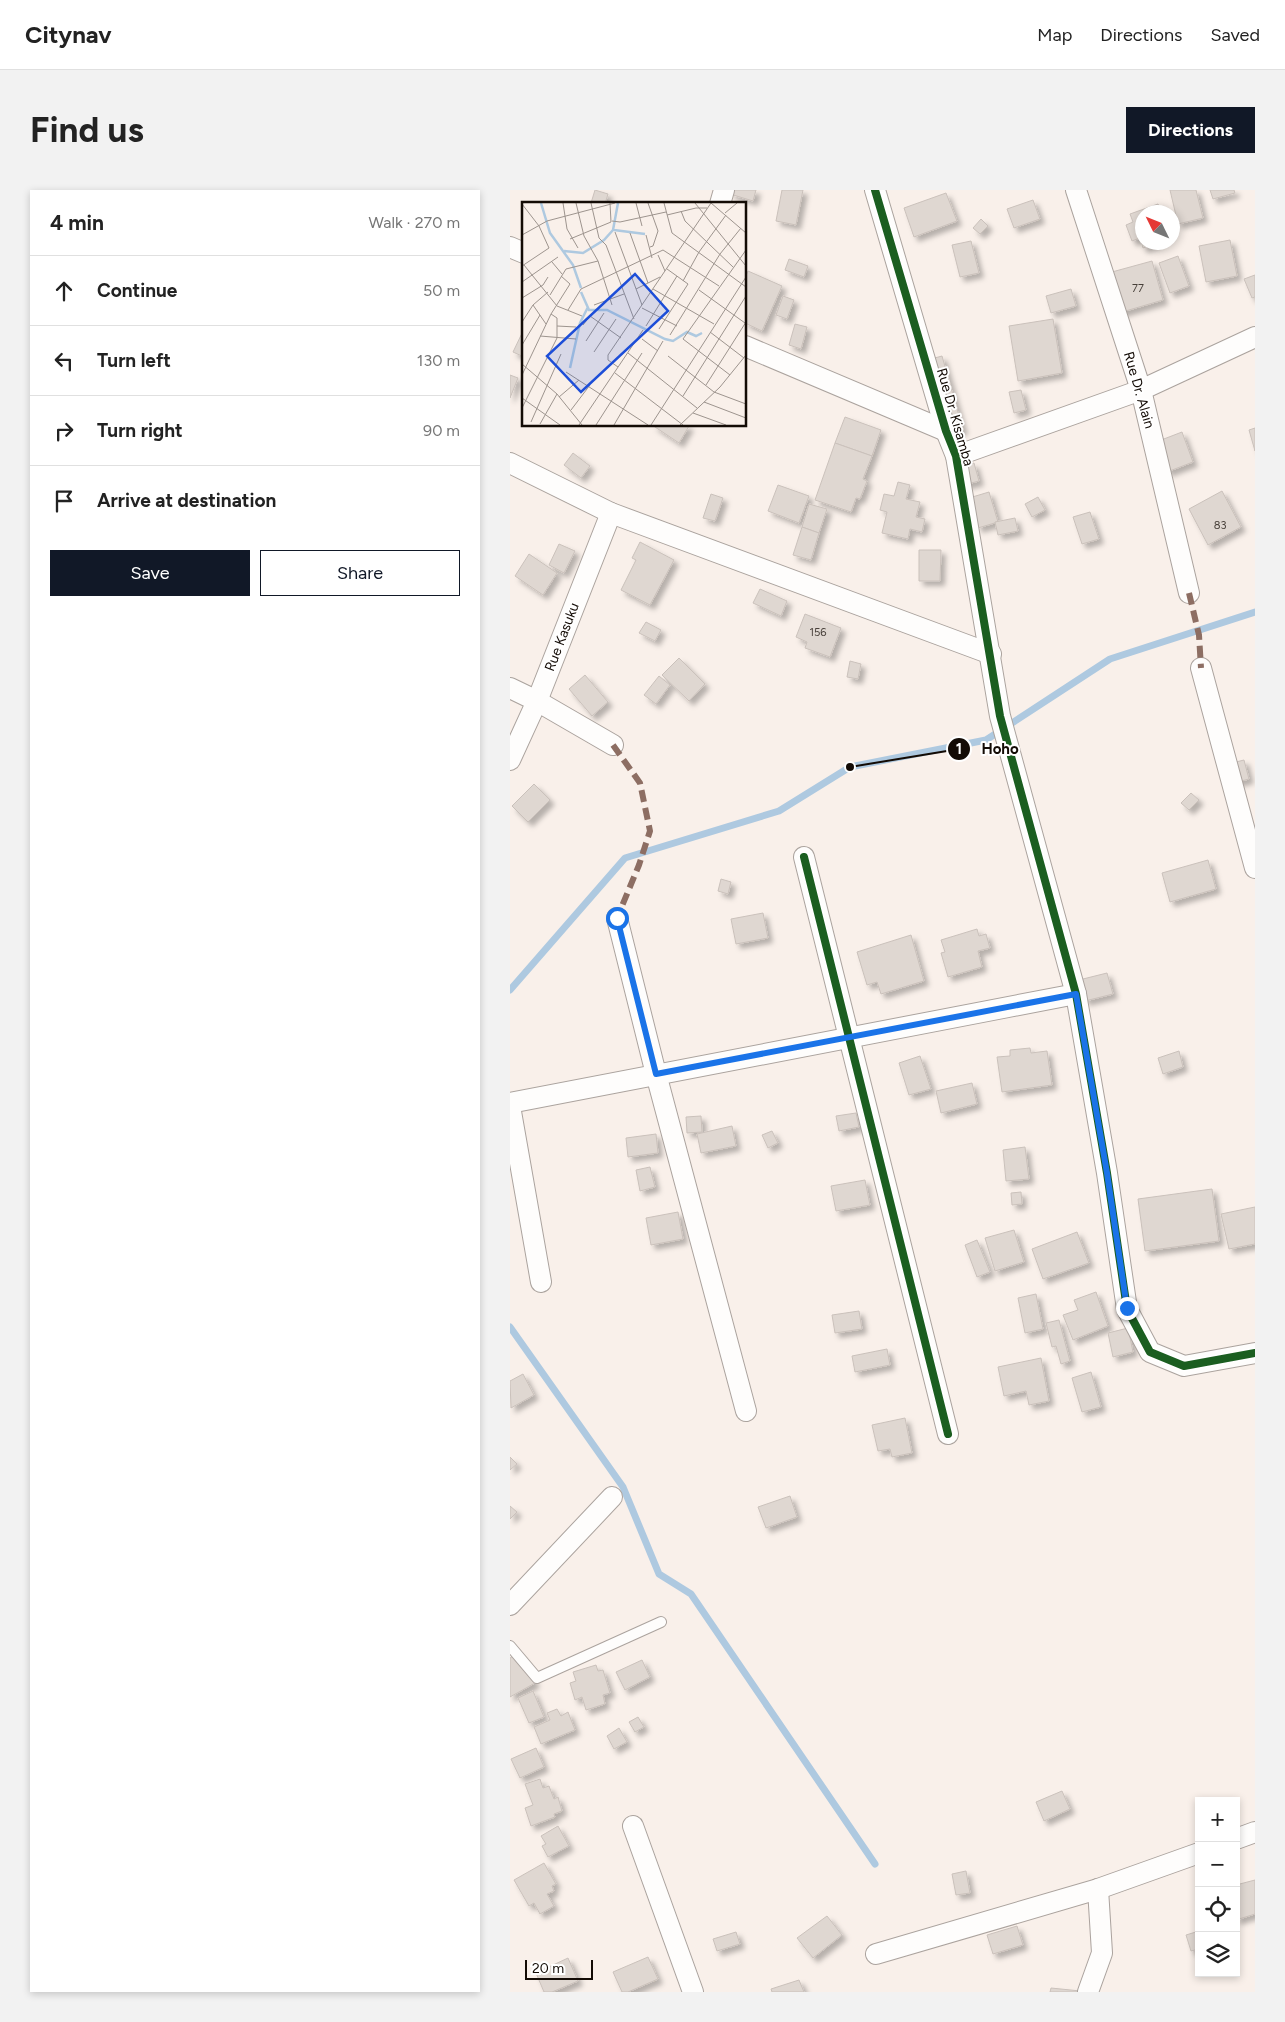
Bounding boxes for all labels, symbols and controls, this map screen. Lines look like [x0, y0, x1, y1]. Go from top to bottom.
text: Citynav [25, 20, 112, 49]
text: Map [1037, 24, 1072, 46]
text: Directions [1100, 24, 1182, 46]
text: Saved [1210, 24, 1260, 46]
button: Directions [1126, 107, 1255, 153]
text: Find us [30, 109, 144, 151]
inset map [522, 202, 746, 426]
north arrow [1135, 205, 1180, 250]
text: 4 min [50, 210, 104, 235]
text: Walk · 270 m [369, 213, 460, 232]
icon: ahead [50, 277, 78, 305]
text: Continue [97, 279, 177, 302]
text: 50 m [423, 281, 460, 300]
house number: 77 [1132, 282, 1144, 295]
icon: left [50, 347, 78, 375]
text: Turn left [97, 349, 171, 372]
street label: Rue Dr. Alain [1120, 350, 1158, 431]
text: 130 m [417, 351, 460, 370]
street label: Rue Dr. Kisamba [933, 366, 977, 468]
icon: right [50, 417, 78, 445]
text: Turn right [97, 419, 183, 442]
text: 90 m [423, 421, 460, 440]
icon: arrive [50, 487, 78, 515]
text: Arrive at destination [97, 489, 276, 512]
house number: 83 [1214, 519, 1226, 532]
button: Save [50, 550, 250, 596]
button: Share [260, 550, 460, 596]
street label: Rue Kasuku [541, 600, 583, 674]
house number: 156 [809, 626, 827, 639]
callout: Hoho [946, 734, 1028, 764]
text: 1 [956, 740, 962, 758]
text: Hoho [981, 740, 1019, 758]
route start [606, 907, 629, 930]
route end [1116, 1297, 1139, 1320]
map controls [1195, 1797, 1240, 1977]
button: + [1195, 1797, 1240, 1842]
button: − [1195, 1842, 1240, 1887]
button: locate [1195, 1887, 1240, 1932]
button: layers [1195, 1932, 1240, 1977]
scale bar [525, 1957, 592, 1980]
text: 20 m [532, 1960, 564, 1977]

